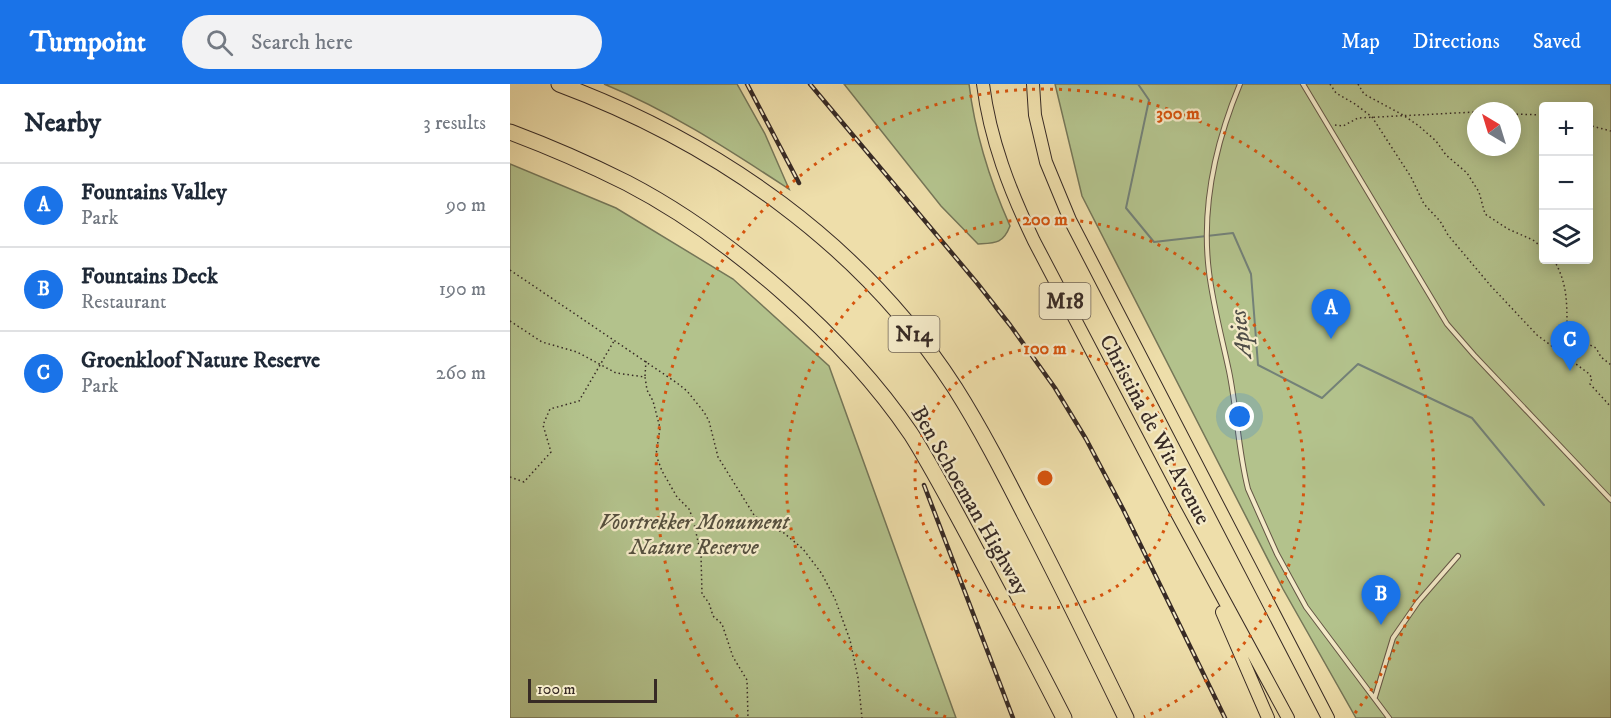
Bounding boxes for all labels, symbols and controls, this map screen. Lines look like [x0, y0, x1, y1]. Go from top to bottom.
search box [182, 15, 602, 69]
text: Turnpoint [30, 25, 146, 60]
icon: search [203, 26, 236, 59]
text: Search here [251, 29, 353, 56]
text: Map [1341, 29, 1380, 55]
text: Directions [1413, 29, 1500, 55]
text: Saved [1533, 29, 1581, 55]
north arrow [1467, 102, 1521, 156]
map controls [1539, 102, 1593, 264]
button: + [1539, 102, 1593, 156]
text: 300 m [1156, 103, 1200, 125]
text: Nearby [24, 107, 101, 140]
text: 3 results [423, 111, 486, 136]
button: − [1539, 156, 1593, 210]
text: Fountains Valley [81, 179, 227, 206]
text: A [37, 193, 50, 218]
text: 90 m [446, 193, 486, 218]
text: Park [81, 206, 118, 231]
text: 200 m [1022, 209, 1068, 231]
button: layers [1539, 210, 1593, 264]
text: Fountains Deck [81, 263, 218, 290]
text: B [37, 277, 50, 302]
text: 190 m [439, 277, 486, 302]
road number: M18 [1040, 283, 1090, 319]
text: Restaurant [81, 290, 166, 315]
pin: A [1312, 290, 1350, 339]
water label: Apies [1223, 307, 1259, 363]
road number: N14 [888, 316, 940, 352]
pin: C [1550, 322, 1590, 371]
street label: Christina de Wit Avenue [1093, 330, 1216, 529]
text: 100 m [1023, 338, 1067, 360]
text: Groenkloof Nature Reserve [81, 347, 320, 374]
text: C [37, 361, 50, 386]
text: 260 m [436, 361, 486, 386]
text: Park [81, 374, 118, 399]
street label: Ben Schoeman Highway [905, 402, 1035, 600]
your location [1225, 402, 1254, 431]
centre of rings [1035, 468, 1055, 488]
park label: Voortrekker Monument Nature Reserve [599, 509, 790, 561]
pin: B [1362, 576, 1400, 625]
scale bar [528, 676, 657, 704]
text: 100 m [537, 679, 576, 699]

